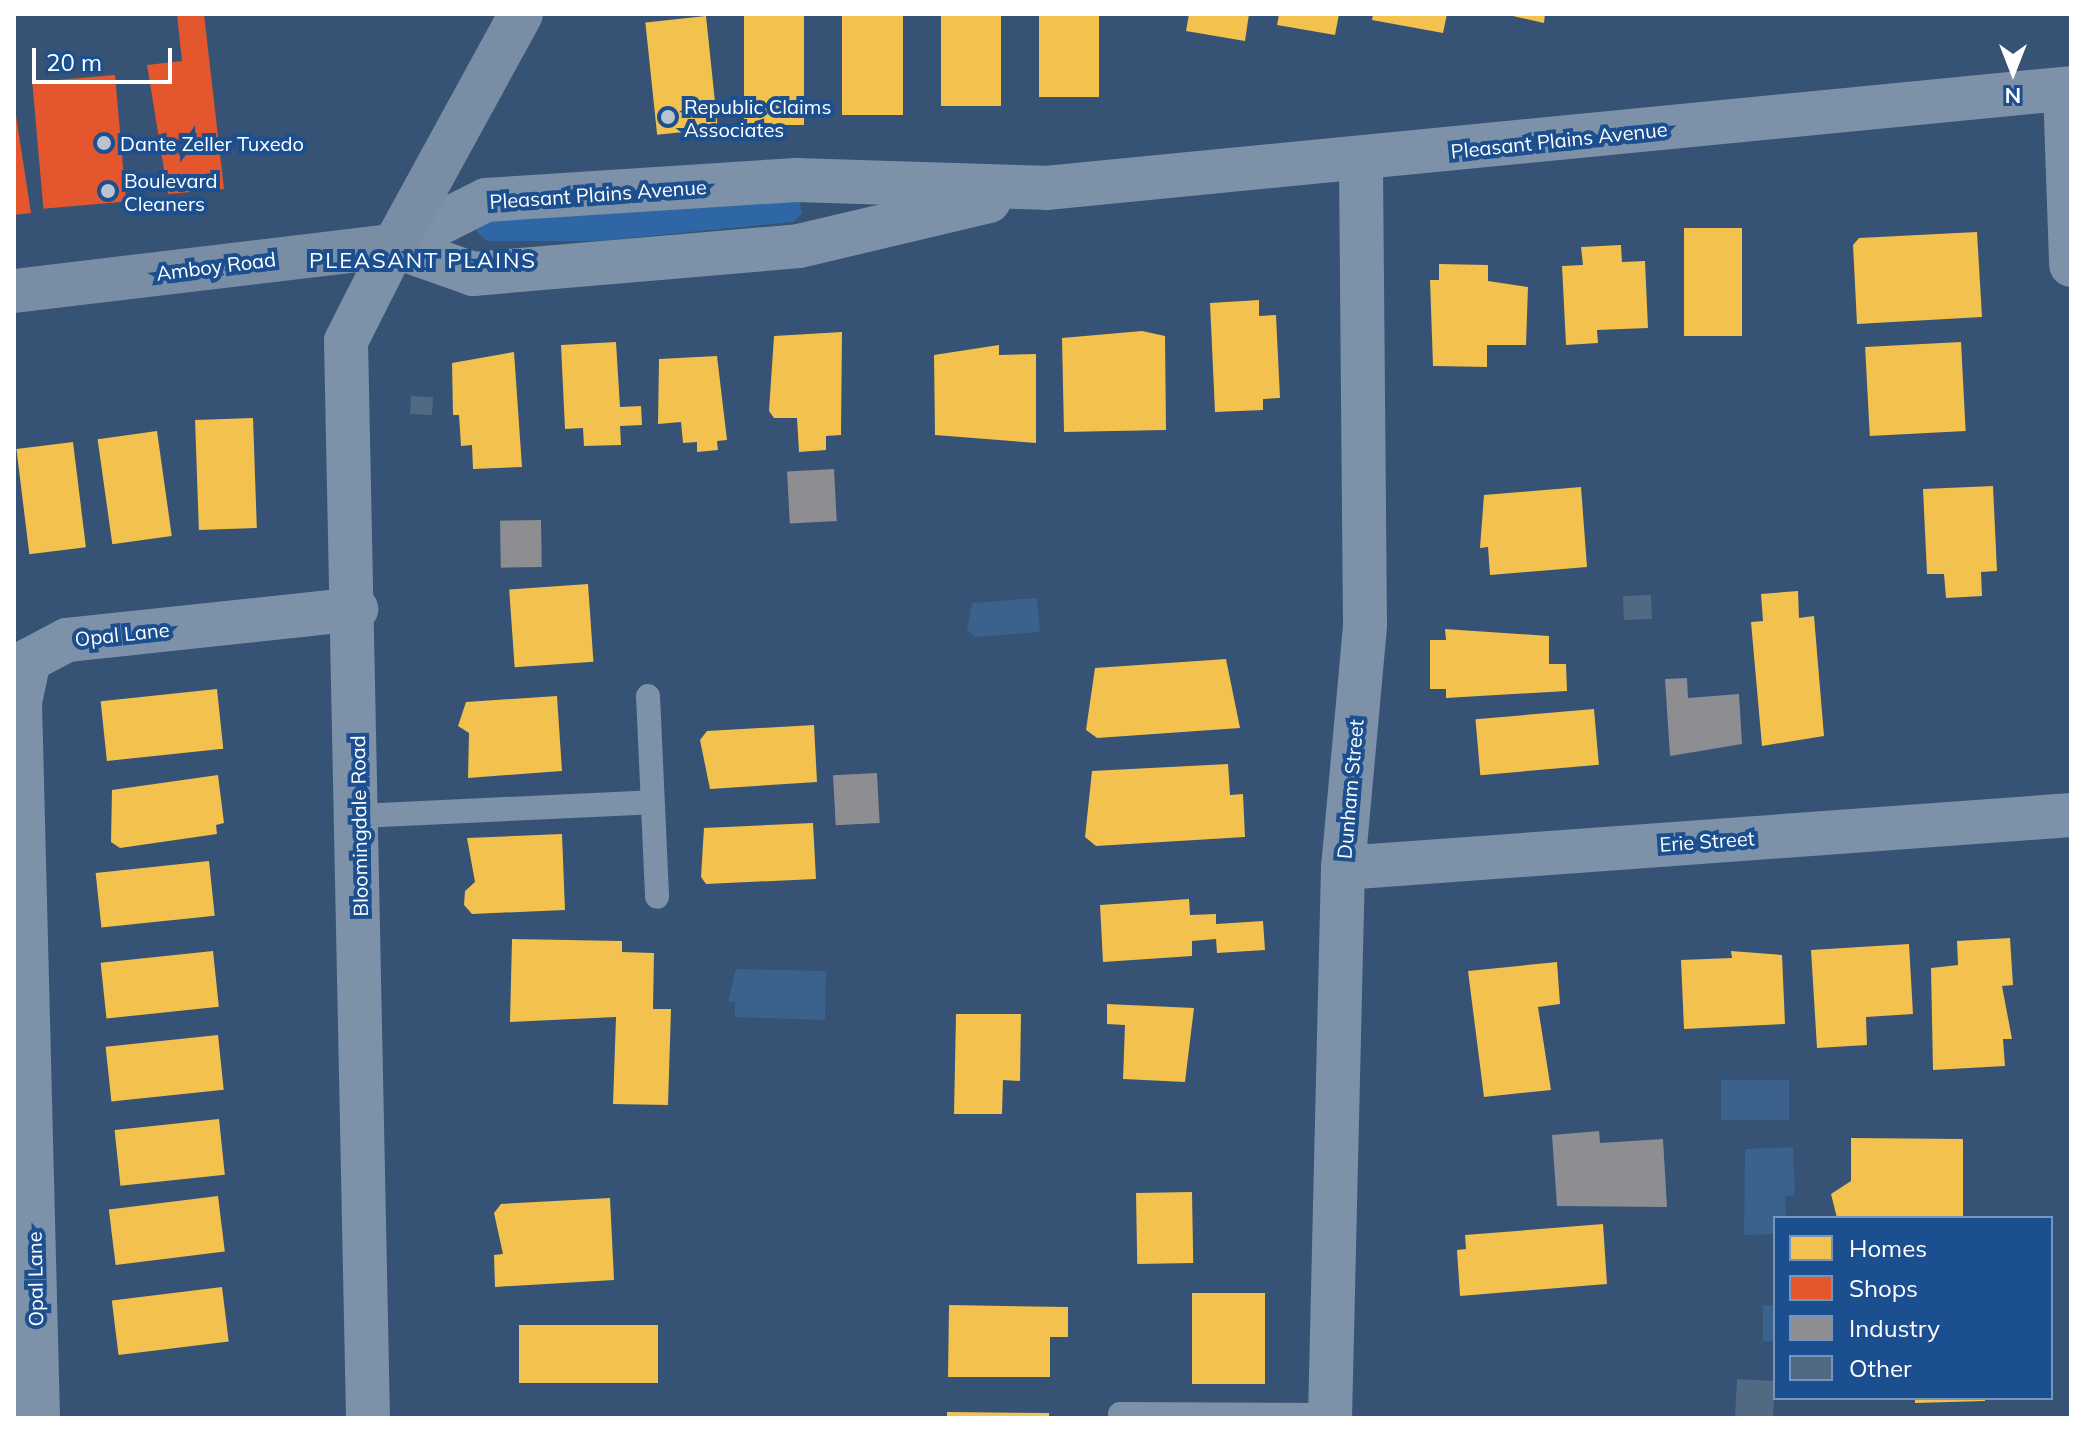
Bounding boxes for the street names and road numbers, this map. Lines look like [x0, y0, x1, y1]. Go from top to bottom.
street label: Pleasant Plains Avenue [1450, 117, 1668, 163]
street label: Pleasant Plains Avenue [489, 174, 707, 214]
street label: Amboy Road [155, 247, 277, 285]
street label: Opal Lane [74, 617, 170, 651]
street label: Dunham Street [1332, 718, 1368, 860]
street label: Bloomingdale Road [345, 735, 373, 917]
street label: Erie Street [1659, 826, 1755, 856]
street label: Opal Lane [22, 1231, 48, 1327]

